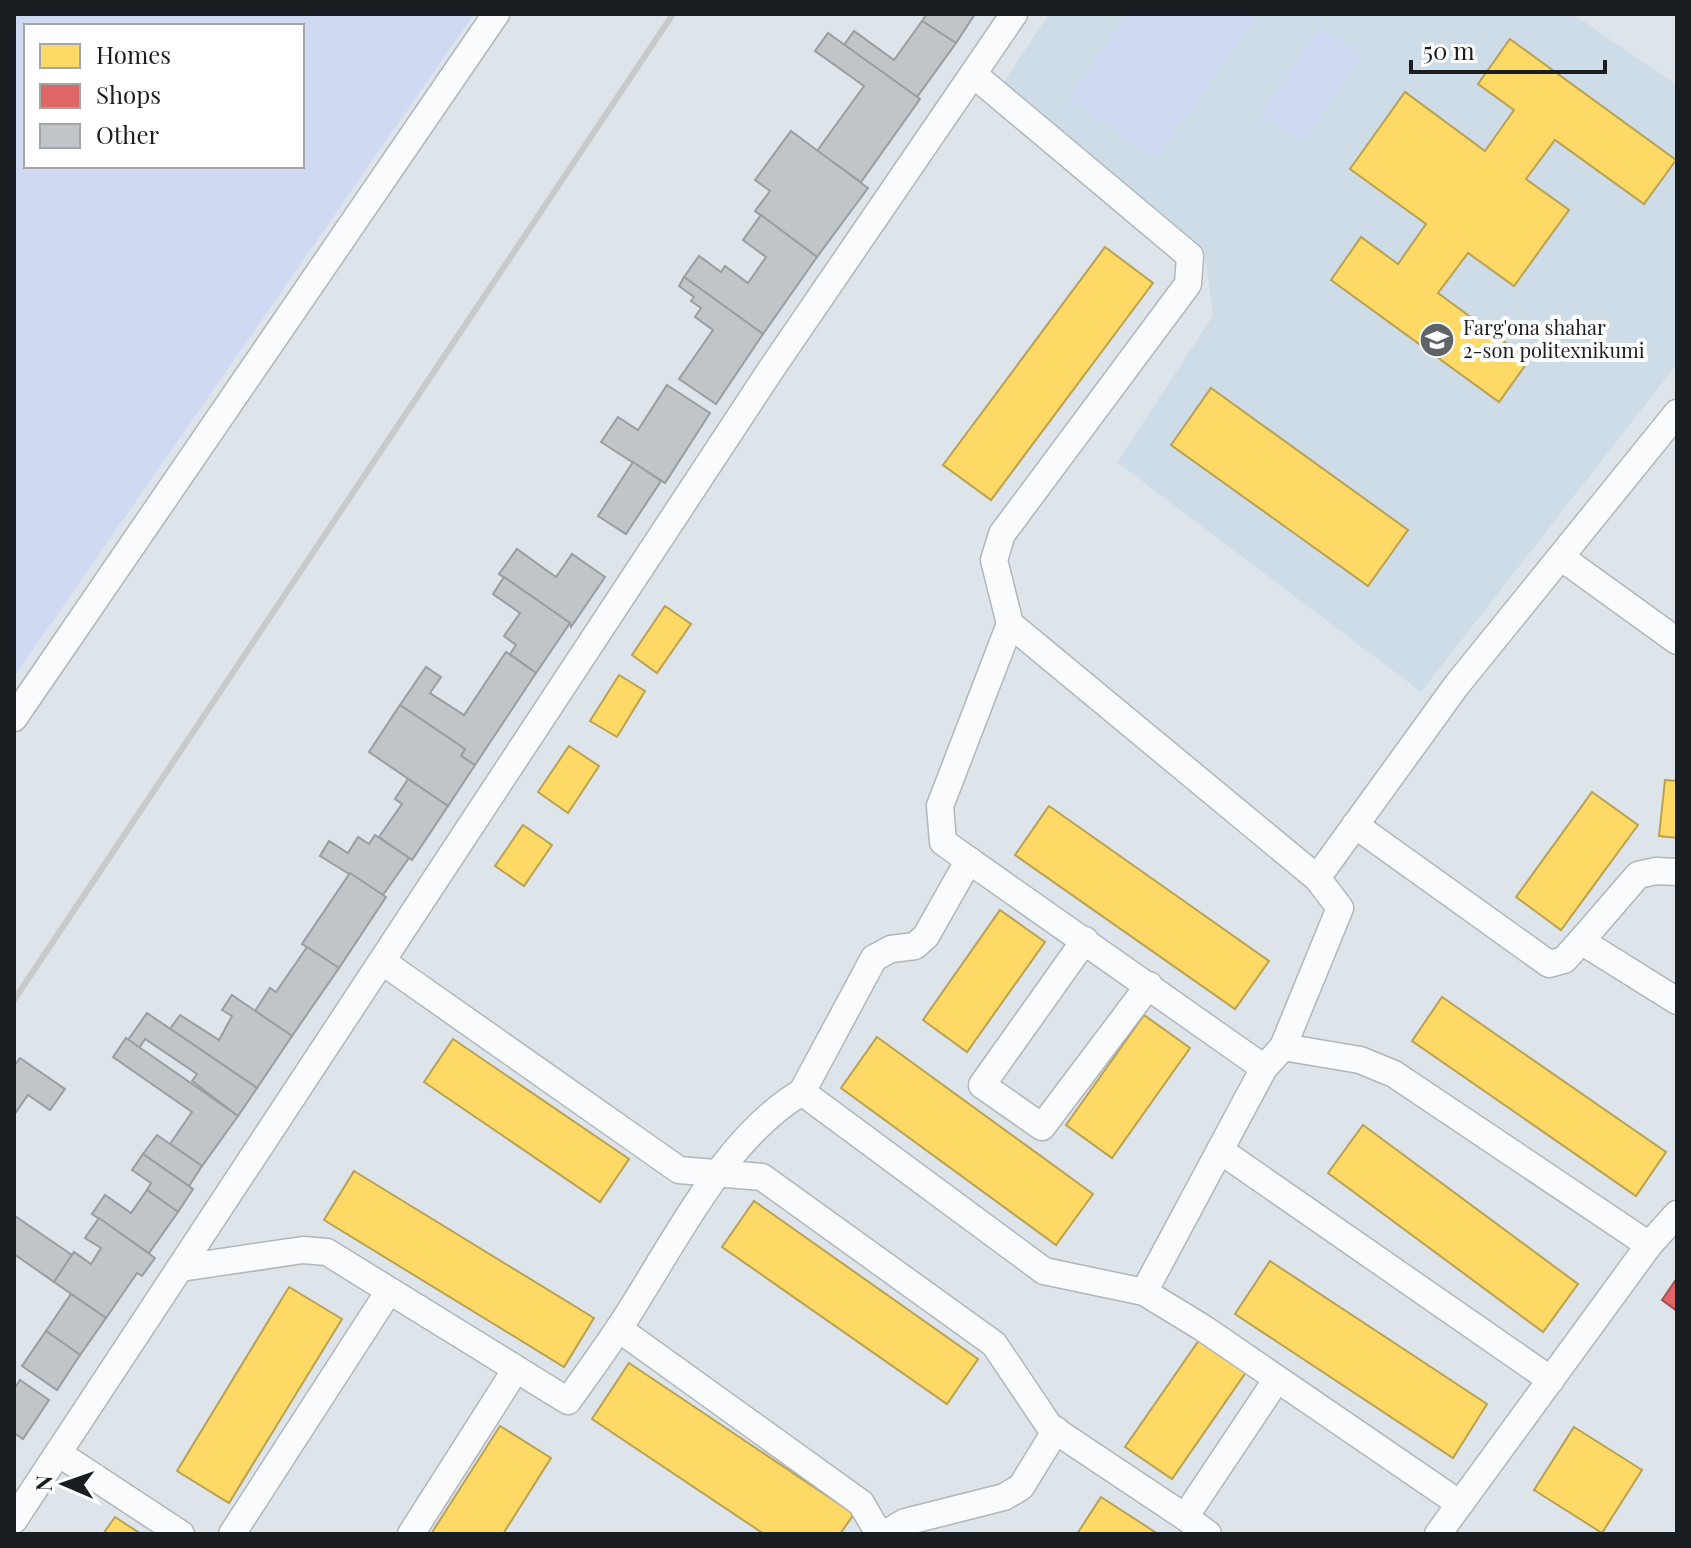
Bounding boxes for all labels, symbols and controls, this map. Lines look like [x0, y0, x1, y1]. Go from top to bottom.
legend [24, 24, 304, 168]
scale bar [1411, 24, 1605, 74]
text: 50 m [1423, 34, 1475, 66]
text: Homes [96, 38, 171, 70]
text: Shops [96, 78, 161, 110]
text: Other [96, 118, 160, 150]
place label: Farg'ona shahar 2-son politexnikumi [1463, 313, 1645, 363]
school or university icon: Farg'ona shahar 2-son politexnikumi [1418, 321, 1456, 359]
north arrow [24, 1444, 104, 1524]
text: N [28, 1475, 58, 1492]

